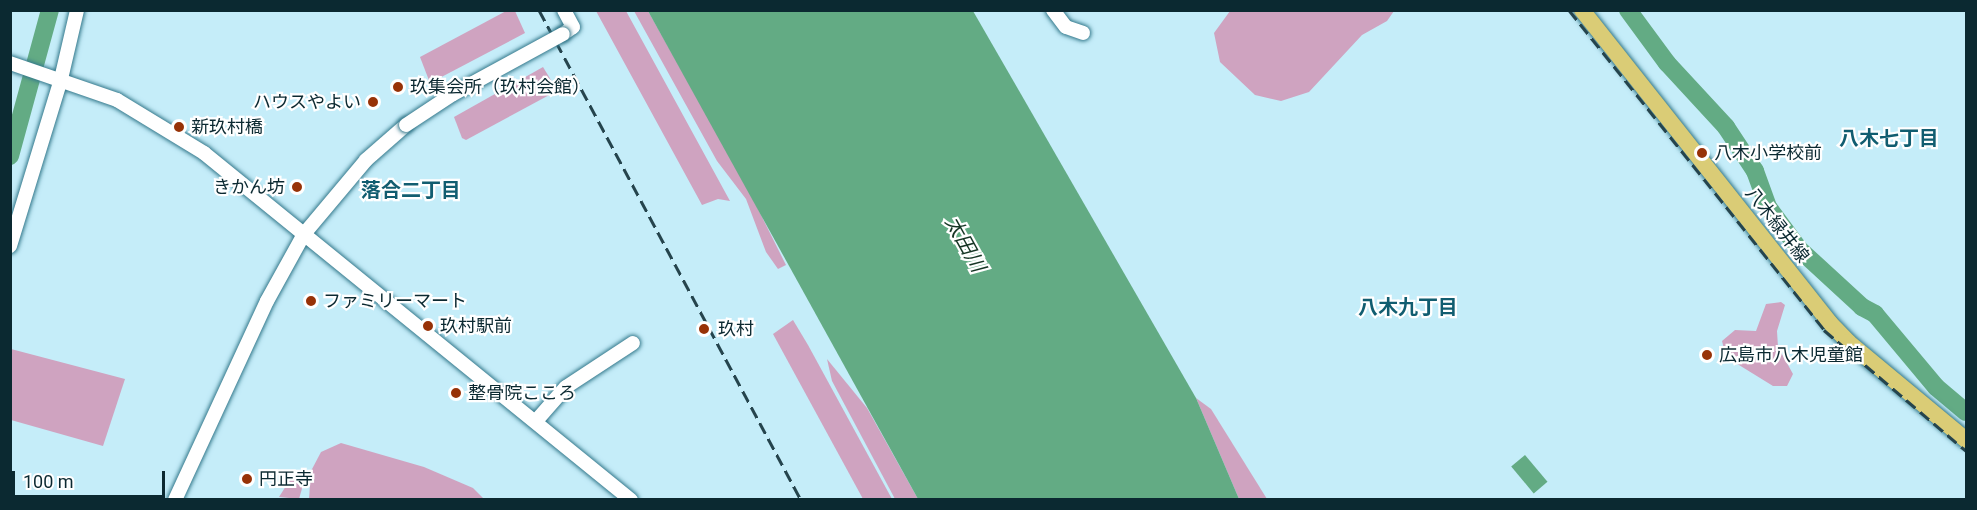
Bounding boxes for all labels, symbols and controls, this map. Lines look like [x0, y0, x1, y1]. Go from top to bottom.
place label: 玖集会所（玖村会館） [410, 76, 590, 98]
marker: 玖集会所（玖村会館） [391, 80, 405, 94]
place label: ハウスやよい [253, 91, 361, 113]
marker: ハウスやよい [366, 95, 380, 109]
place label: 新玖村橋 [191, 116, 263, 138]
marker: 新玖村橋 [172, 120, 186, 134]
district label: 八木七丁目 [1839, 126, 1939, 150]
place label: 八木小学校前 [1714, 142, 1822, 164]
marker: 八木小学校前 [1695, 146, 1709, 160]
place label: きかん坊 [213, 176, 285, 198]
district label: 落合二丁目 [361, 178, 461, 202]
marker: きかん坊 [290, 180, 304, 194]
street label: 八木緑井線 [1741, 183, 1813, 267]
water label: 太田川 [940, 212, 990, 276]
place label: ファミリーマート [323, 290, 467, 312]
marker: ファミリーマート [304, 294, 318, 308]
district label: 八木九丁目 [1358, 295, 1458, 319]
place label: 玖村駅前 [440, 315, 512, 337]
place label: 玖村 [718, 318, 754, 340]
marker: 玖村駅前 [421, 319, 435, 333]
marker: 玖村 [695, 320, 713, 338]
place label: 広島市八木児童館 [1719, 344, 1863, 366]
marker: 広島市八木児童館 [1700, 348, 1714, 362]
place label: 整骨院こころ [468, 382, 576, 404]
marker: 整骨院こころ [449, 386, 463, 400]
scale bar [15, 459, 168, 497]
place label: 円正寺 [259, 468, 313, 490]
text: 100 m [23, 471, 74, 492]
marker: 円正寺 [240, 472, 254, 486]

